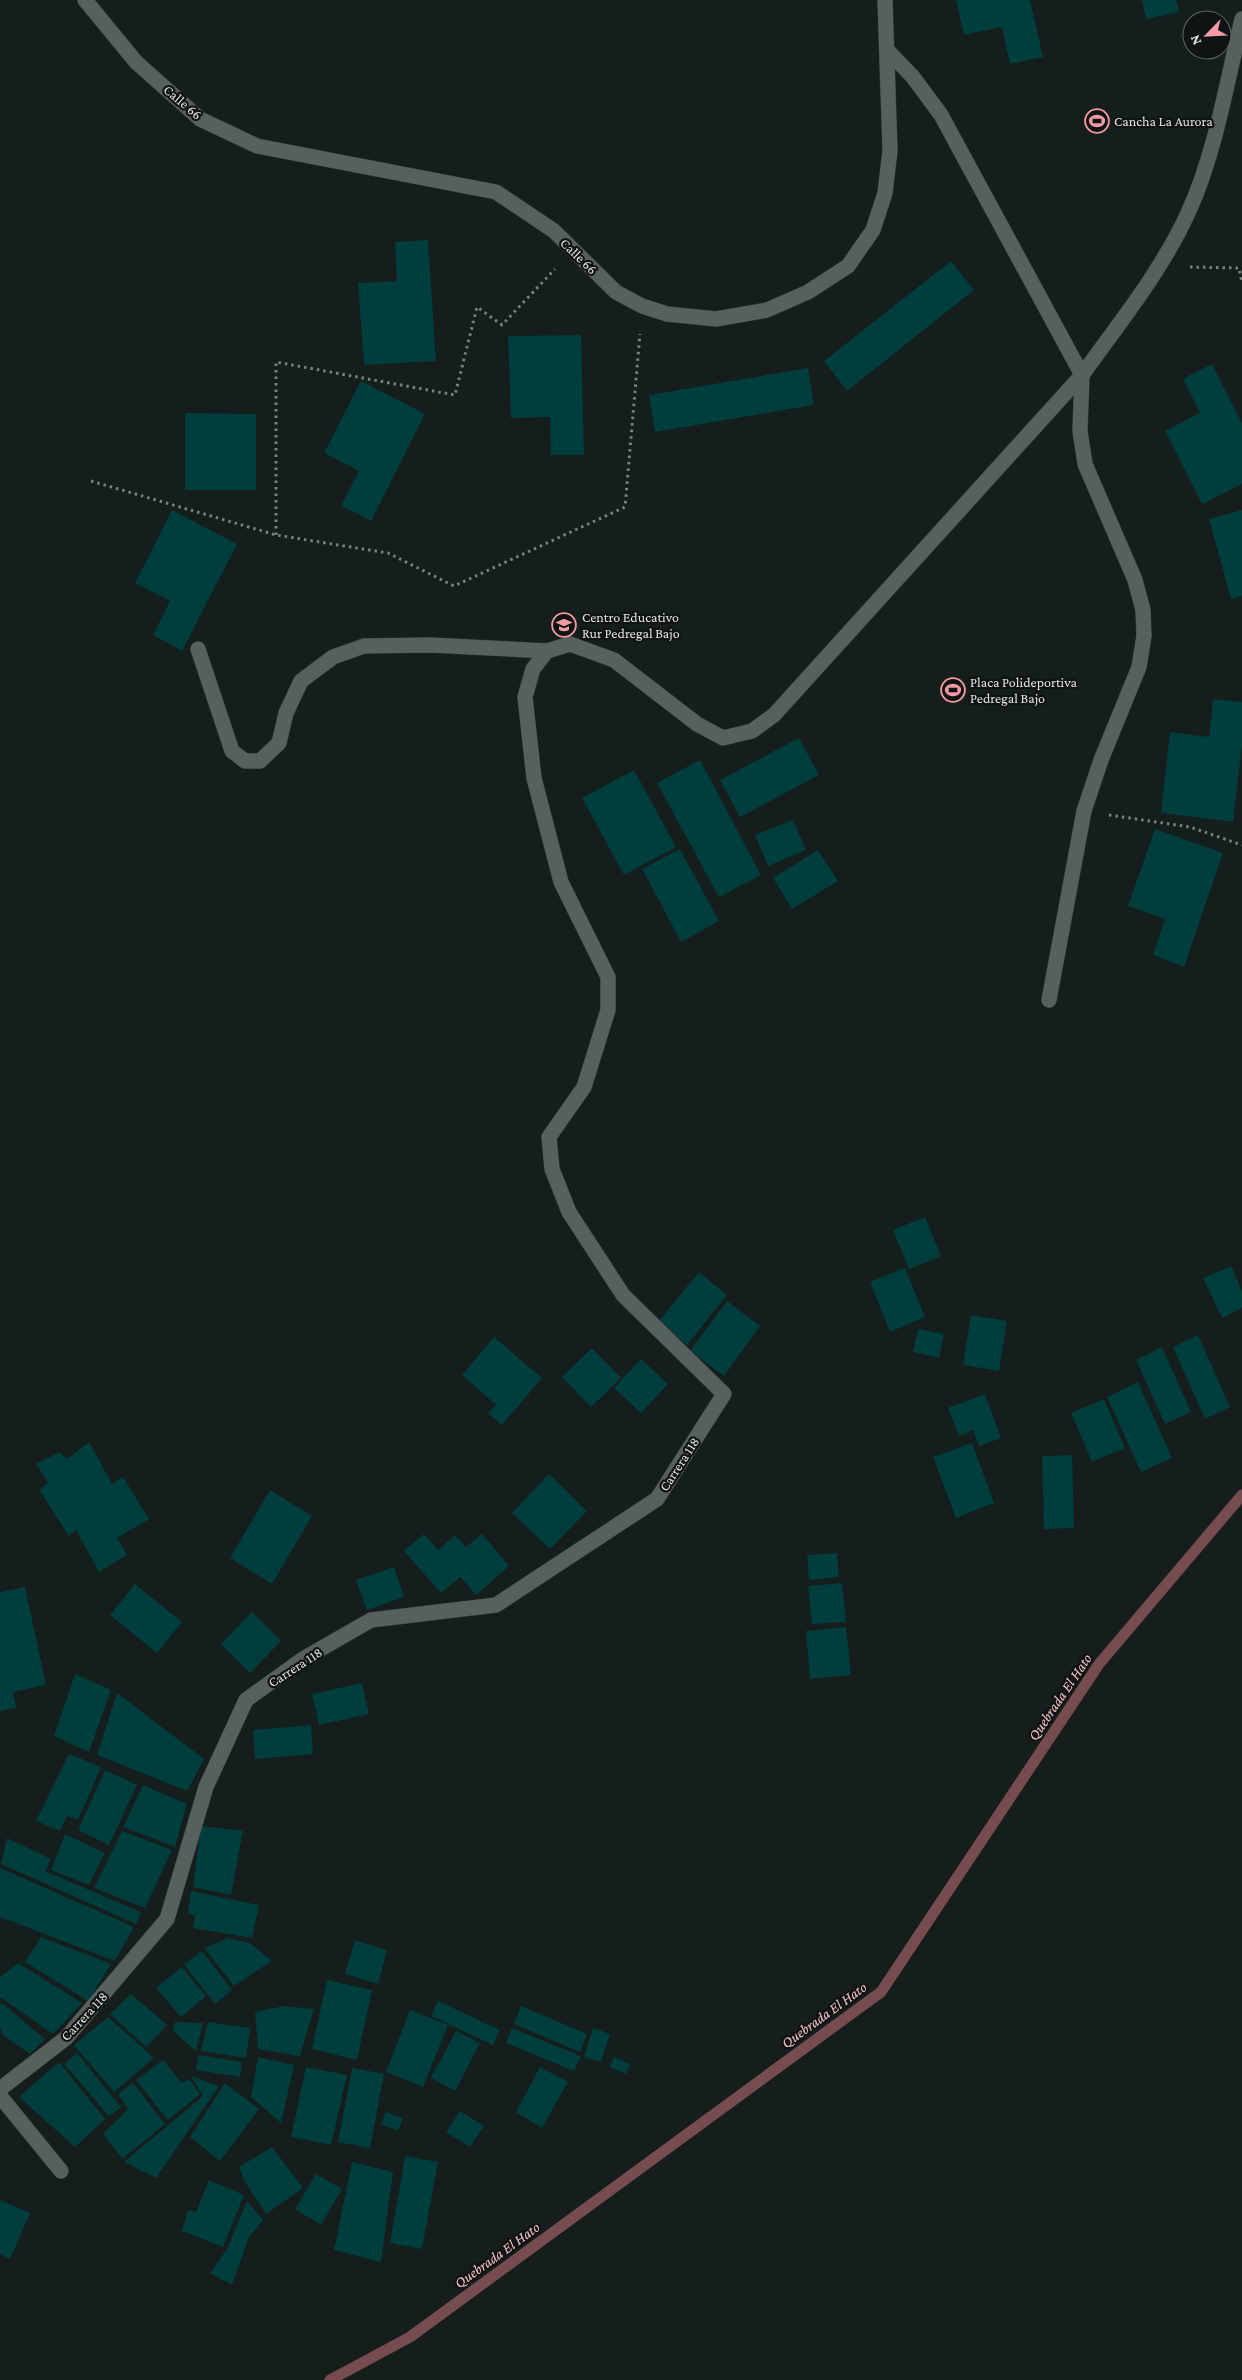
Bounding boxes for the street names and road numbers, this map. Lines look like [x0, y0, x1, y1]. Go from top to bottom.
street label: Calle 66 [161, 81, 205, 123]
street label: Calle 66 [557, 235, 601, 277]
street label: Carrera 118 [656, 1434, 702, 1494]
street label: Carrera 118 [265, 1644, 325, 1690]
street label: Carrera 118 [57, 1988, 111, 2044]

